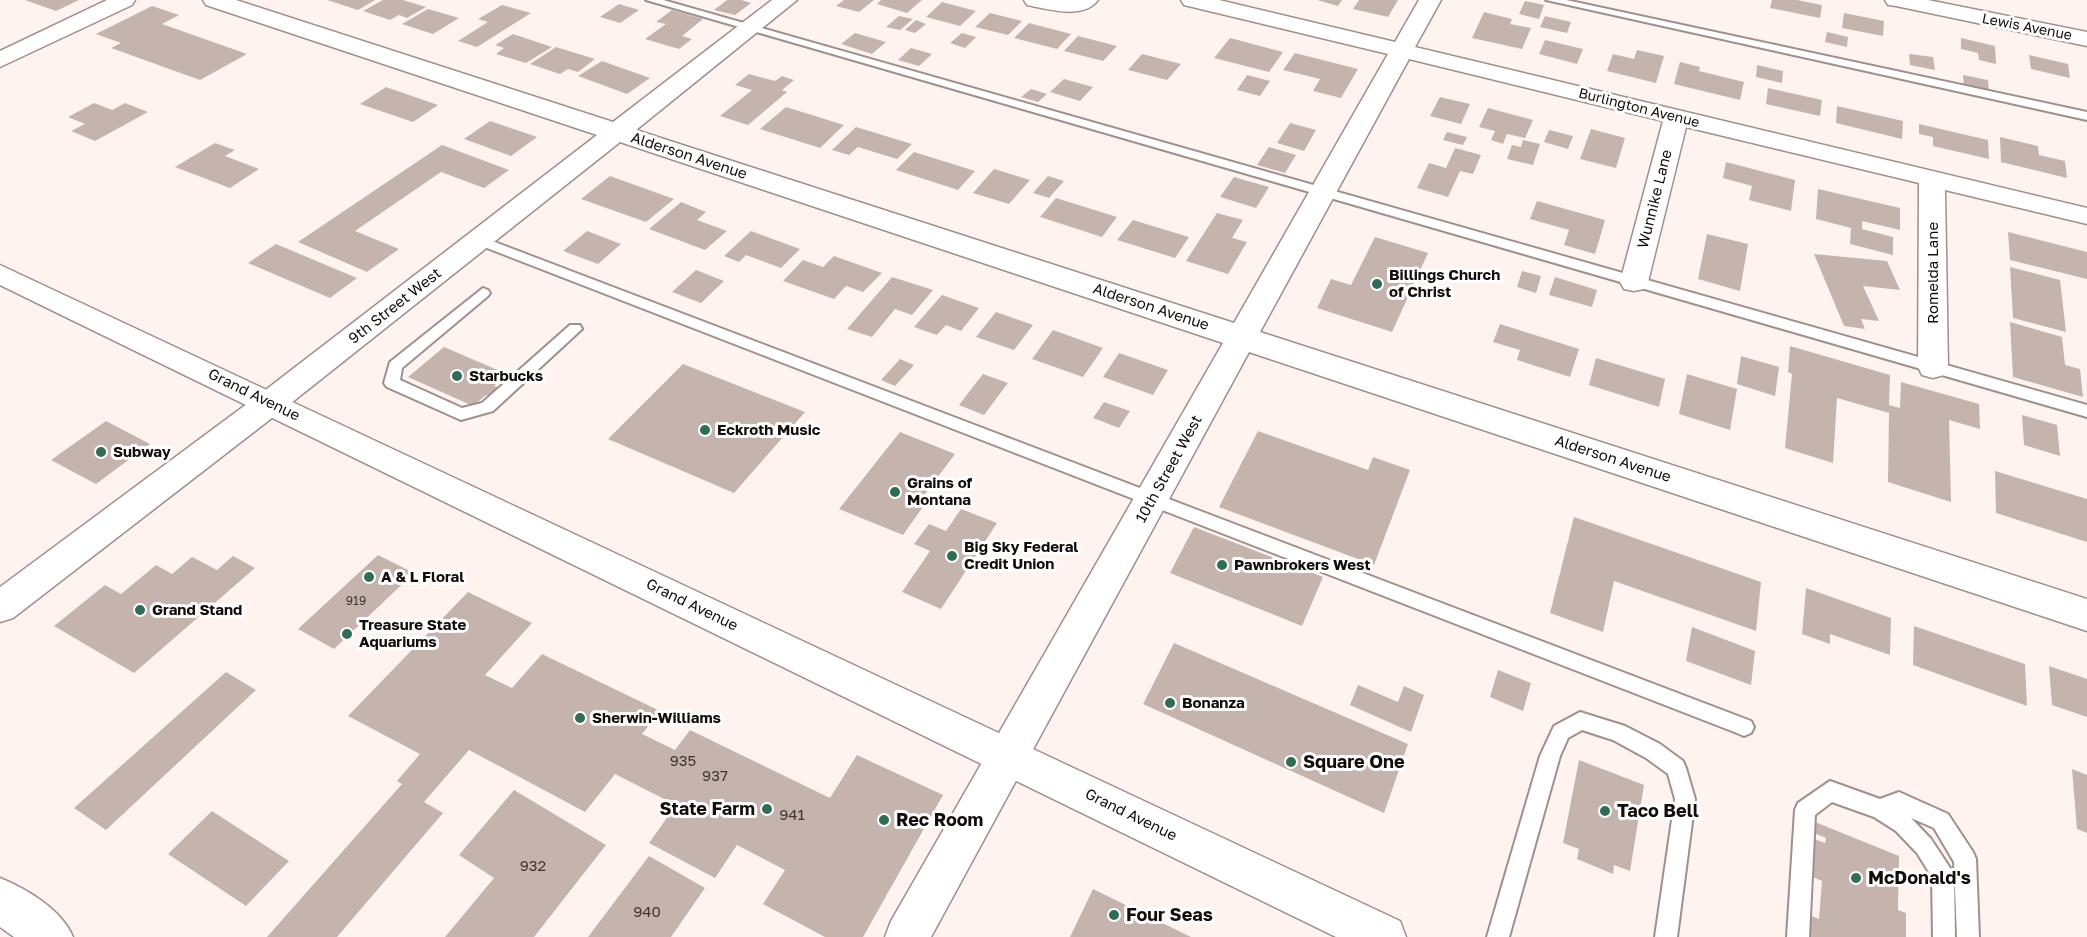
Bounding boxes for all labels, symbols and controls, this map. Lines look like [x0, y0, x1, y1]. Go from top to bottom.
street label: Lewis Avenue [1981, 10, 2073, 44]
street label: Burlington Avenue [1577, 85, 1701, 131]
street label: Alderson Avenue [629, 129, 749, 183]
street label: Wunnike Lane [1634, 148, 1676, 250]
street label: Romelda Lane [1924, 222, 1942, 324]
street label: 9th Street West [345, 264, 445, 348]
place label: Billings Church of Christ [1389, 266, 1500, 301]
marker: Billings Church of Christ [1370, 277, 1384, 291]
street label: Alderson Avenue [1091, 280, 1211, 334]
street label: Grand Avenue [205, 365, 303, 425]
place label: Starbucks [469, 367, 543, 385]
marker: Starbucks [450, 369, 464, 383]
street label: 10th Street West [1132, 412, 1206, 526]
place label: Eckroth Music [717, 421, 820, 439]
marker: Eckroth Music [698, 423, 712, 437]
street label: Alderson Avenue [1553, 432, 1673, 486]
place label: Subway [113, 443, 171, 461]
marker: Subway [94, 445, 108, 459]
place label: Grains of Montana [907, 474, 972, 509]
marker: Grains of Montana [888, 485, 902, 499]
place label: Big Sky Federal Credit Union [964, 538, 1078, 573]
marker: Big Sky Federal Credit Union [945, 549, 959, 563]
place label: Pawnbrokers West [1234, 556, 1370, 574]
marker: Pawnbrokers West [1215, 558, 1229, 572]
place label: A & L Floral [381, 568, 464, 586]
marker: A & L Floral [362, 570, 376, 584]
street label: Grand Avenue [643, 575, 741, 635]
house number: 919 [346, 594, 366, 608]
place label: Grand Stand [152, 601, 242, 619]
marker: Grand Stand [133, 603, 147, 617]
place label: Treasure State Aquariums [359, 616, 466, 651]
marker: Treasure State Aquariums [340, 627, 354, 641]
place label: Bonanza [1182, 694, 1245, 712]
marker: Bonanza [1163, 696, 1177, 710]
place label: Sherwin-Williams [592, 709, 721, 727]
marker: Sherwin-Williams [573, 711, 587, 725]
place label: Square One [1303, 751, 1405, 773]
house number: 935 [670, 752, 696, 770]
marker: Square One [1284, 755, 1298, 769]
house number: 937 [702, 767, 728, 785]
street label: Grand Avenue [1082, 785, 1180, 845]
place label: State Farm [660, 798, 755, 820]
place label: Taco Bell [1617, 800, 1699, 822]
marker: State Farm [760, 802, 774, 816]
marker: Taco Bell [1598, 804, 1612, 818]
house number: 941 [779, 806, 805, 824]
place label: Rec Room [896, 809, 983, 831]
marker: Rec Room [877, 813, 891, 827]
house number: 932 [520, 857, 546, 875]
place label: McDonald's [1868, 867, 1971, 889]
marker: McDonald's [1849, 871, 1863, 885]
house number: 940 [633, 903, 661, 921]
place label: Four Seas [1126, 904, 1213, 926]
marker: Four Seas [1107, 908, 1121, 922]

